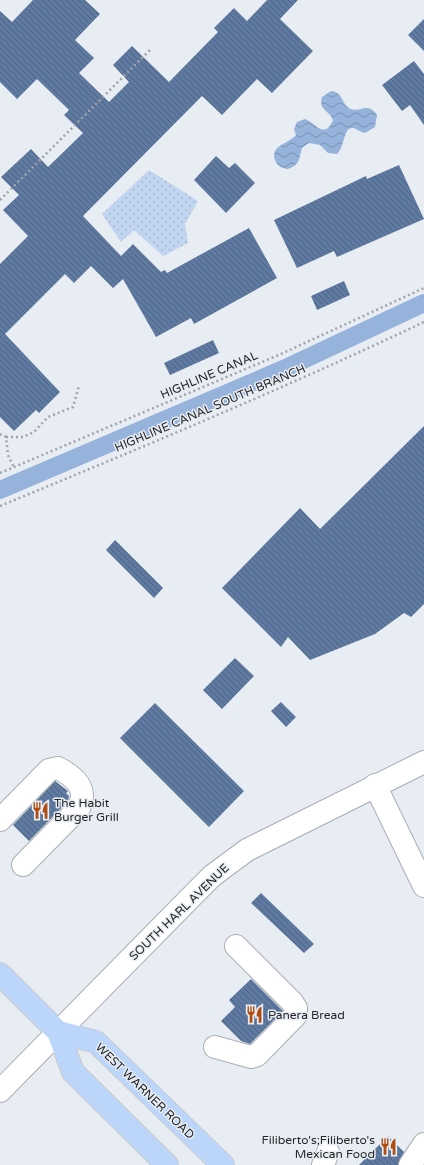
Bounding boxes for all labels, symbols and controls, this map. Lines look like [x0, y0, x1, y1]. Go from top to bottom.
street label: HIGHLINE CANAL [158, 348, 260, 402]
street label: HIGHLINE CANAL SOUTH BRANCH [113, 361, 307, 455]
place label: The Habit Burger Grill [54, 796, 119, 824]
restaurant icon: The Habit Burger Grill [31, 800, 51, 820]
street label: SOUTH HARL AVENUE [126, 860, 232, 963]
restaurant icon: Panera Bread [245, 1005, 265, 1025]
place label: Panera Bread [268, 1008, 345, 1022]
street label: WEST WARNER ROAD [93, 1040, 197, 1142]
place label: Filiberto's;Filiberto's Mexican Food [262, 1133, 375, 1161]
restaurant icon: Filiberto's;Filiberto's Mexican Food [378, 1137, 398, 1157]

